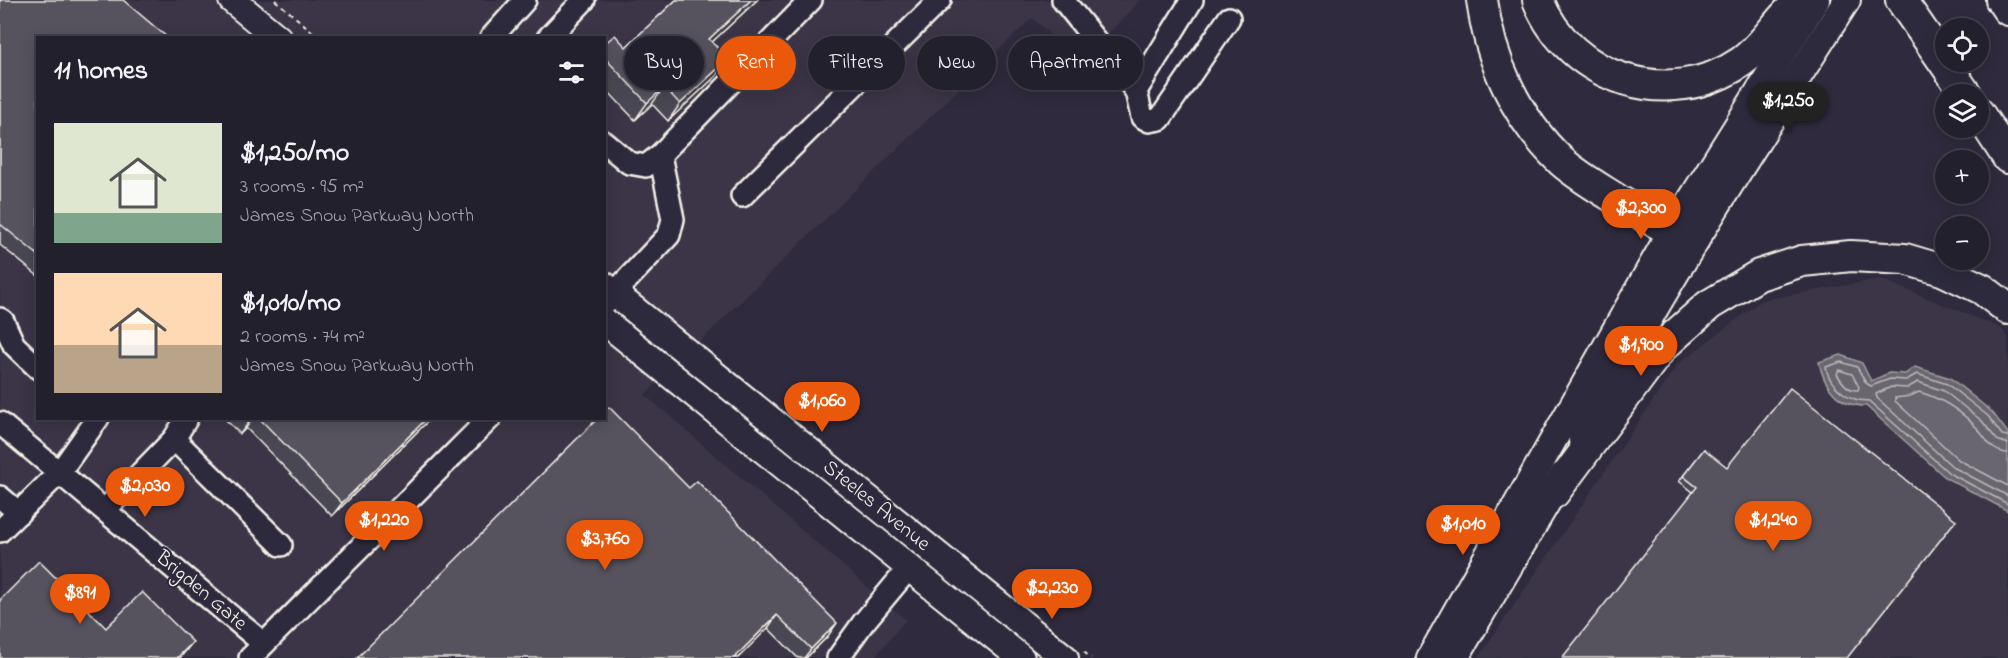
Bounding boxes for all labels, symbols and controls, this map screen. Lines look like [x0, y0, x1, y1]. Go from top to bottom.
map controls [1935, 18, 1989, 270]
button: locate [1935, 18, 1989, 72]
chip: Buy [624, 36, 704, 90]
chip: Rent [716, 36, 796, 90]
chip: Filters [808, 36, 905, 90]
chip: New [917, 36, 996, 90]
chip: Apartment [1008, 36, 1143, 90]
text: 11 homes [54, 53, 148, 91]
icon: filters [555, 56, 588, 89]
pin: $1,250 [1739, 82, 1837, 133]
button: layers [1935, 84, 1989, 138]
text: $1,250 [1762, 87, 1814, 116]
text: $1,250/mo [240, 135, 349, 173]
icon: home [102, 147, 174, 219]
button: + [1935, 150, 1989, 204]
text: 3 rooms · 95 m² [240, 173, 364, 202]
pin: $2,300 [1592, 189, 1690, 240]
text: $2,300 [1615, 194, 1667, 223]
text: James Snow Parkway North [240, 202, 474, 231]
button: − [1935, 216, 1989, 270]
text: $1,010/mo [240, 285, 341, 323]
icon: home [102, 297, 174, 369]
text: 2 rooms · 74 m² [240, 323, 365, 352]
pin: $1,900 [1592, 326, 1690, 377]
text: $1,900 [1618, 331, 1664, 360]
text: James Snow Parkway North [240, 352, 474, 381]
pin: $1,060 [773, 382, 871, 433]
text: $1,060 [798, 387, 846, 416]
street label: Steeles Avenue [816, 453, 937, 559]
pin: $2,030 [96, 467, 194, 518]
text: $2,030 [119, 472, 171, 501]
pin: $1,220 [335, 501, 433, 552]
pin: $1,240 [1724, 501, 1822, 552]
pin: $1,010 [1414, 505, 1512, 556]
text: $1,220 [359, 506, 409, 535]
text: $1,240 [1749, 506, 1797, 535]
text: $1,010 [1440, 510, 1486, 539]
pin: $3,760 [556, 520, 654, 571]
text: $3,760 [580, 525, 630, 554]
street label: Brigden Gate [147, 543, 254, 640]
pin: $2,230 [1003, 569, 1101, 620]
pin: $891 [44, 574, 116, 625]
text: $2,230 [1026, 574, 1078, 603]
text: $891 [64, 579, 96, 608]

